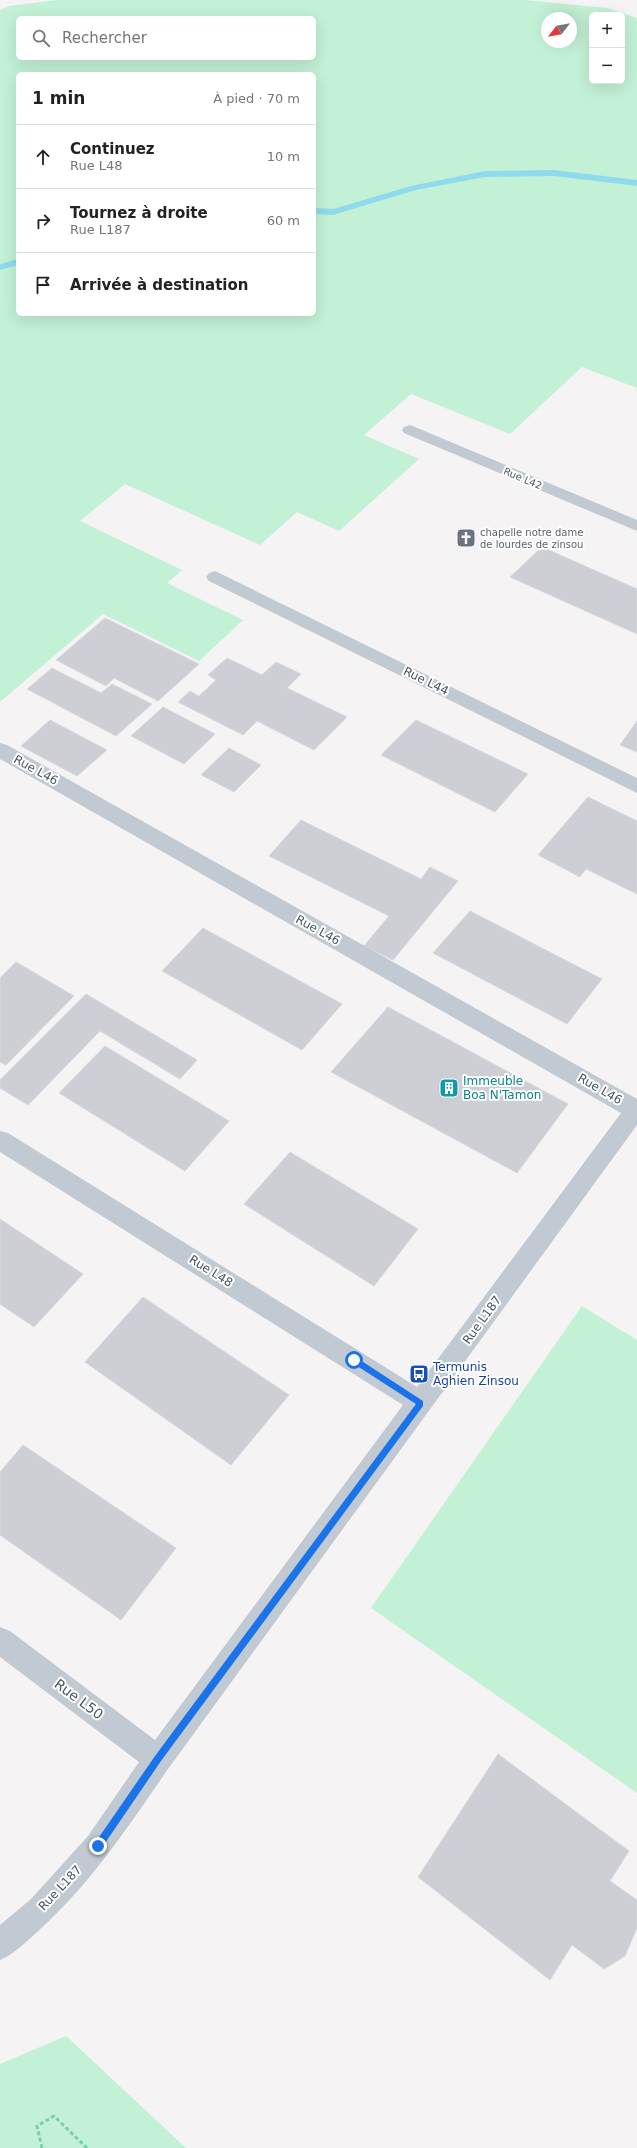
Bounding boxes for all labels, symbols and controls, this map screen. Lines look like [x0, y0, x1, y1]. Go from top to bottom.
north arrow [541, 12, 577, 48]
map controls [589, 12, 625, 84]
button: + [589, 12, 625, 48]
search box [16, 16, 316, 60]
icon: search [30, 27, 52, 49]
text: Rechercher [62, 29, 147, 47]
button: − [589, 48, 625, 84]
text: 1 min [32, 88, 85, 108]
text: À pied · 70 m [213, 91, 300, 106]
text: Continuez [70, 140, 155, 158]
icon: ahead [32, 146, 54, 168]
text: 10 m [267, 149, 300, 164]
text: Rue L48 [70, 158, 123, 173]
text: Tournez à droite [70, 204, 208, 222]
icon: right [32, 210, 54, 232]
text: 60 m [267, 213, 300, 228]
text: Rue L187 [70, 222, 131, 237]
icon: arrive [32, 274, 54, 296]
text: Arrivée à destination [70, 276, 248, 294]
street label: Rue L42 [502, 465, 544, 491]
church icon: chapelle notre dame de lourdes de zinsou [455, 527, 477, 549]
place label: chapelle notre dame de lourdes de zinsou [480, 527, 583, 550]
street label: Rue L44 [401, 664, 451, 698]
street label: Rue L46 [11, 752, 61, 788]
street label: Rue L46 [293, 912, 343, 948]
street label: Rue L46 [575, 1071, 625, 1107]
place label: Immeuble Boa N'Tamon [463, 1074, 541, 1102]
building icon: Immeuble Boa N'Tamon [438, 1077, 460, 1099]
street label: Rue L48 [187, 1252, 235, 1290]
street label: Rue L187 [460, 1293, 504, 1347]
route start [345, 1351, 363, 1369]
place label: Termunis Aghien Zinsou [432, 1360, 519, 1388]
bus stop icon: Termunis Aghien Zinsou [408, 1363, 430, 1385]
street label: Rue L50 [52, 1676, 106, 1722]
route end [89, 1837, 107, 1855]
street label: Rue L187 [36, 1863, 84, 1913]

